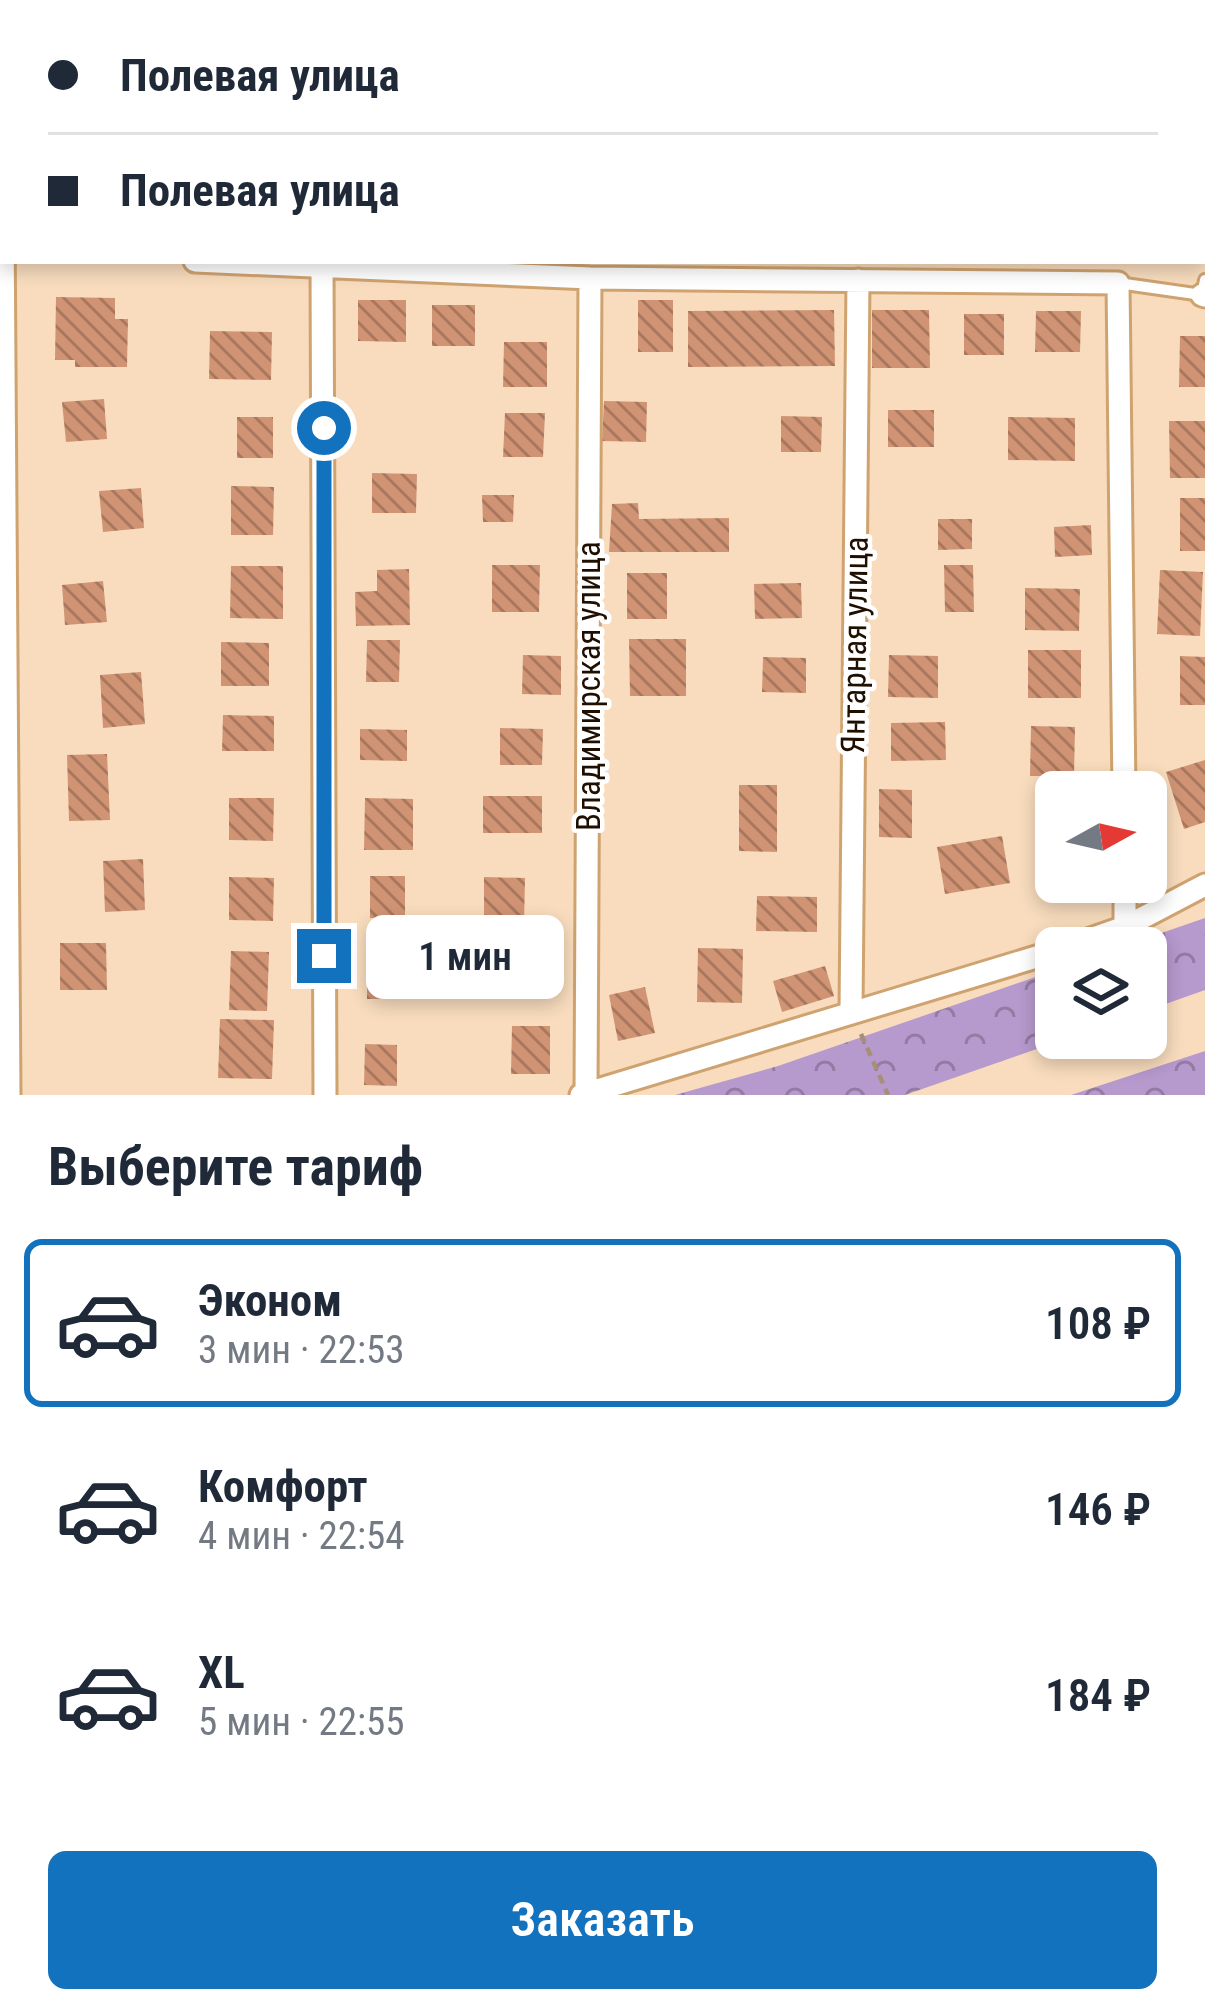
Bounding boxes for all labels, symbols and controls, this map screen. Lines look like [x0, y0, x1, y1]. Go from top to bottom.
text: Полевая улица [120, 49, 400, 102]
text: Полевая улица [120, 164, 400, 217]
route start [297, 401, 351, 455]
street label: Янтарная улица [833, 536, 876, 754]
street label: Владимирская улица [569, 541, 608, 831]
north arrow [1035, 771, 1167, 903]
map controls [1035, 771, 1167, 1059]
callout: 1 мин [366, 914, 564, 998]
button: layers [1035, 927, 1167, 1059]
route end [297, 929, 351, 983]
text: 1 мин [418, 934, 512, 980]
text: Выберите тариф [48, 1135, 423, 1198]
icon: car [54, 1269, 162, 1377]
text: Эконом [198, 1274, 342, 1327]
text: 108 ₽ [1045, 1297, 1151, 1350]
text: 3 мин · 22:53 [198, 1327, 405, 1373]
icon: car [54, 1455, 162, 1563]
text: Комфорт [198, 1460, 368, 1513]
text: 146 ₽ [1045, 1483, 1151, 1536]
text: 4 мин · 22:54 [198, 1513, 405, 1559]
icon: car [54, 1641, 162, 1749]
text: XL [198, 1646, 245, 1699]
text: 184 ₽ [1045, 1669, 1151, 1722]
text: 5 мин · 22:55 [198, 1699, 405, 1745]
button: Заказать [48, 1851, 1157, 1989]

